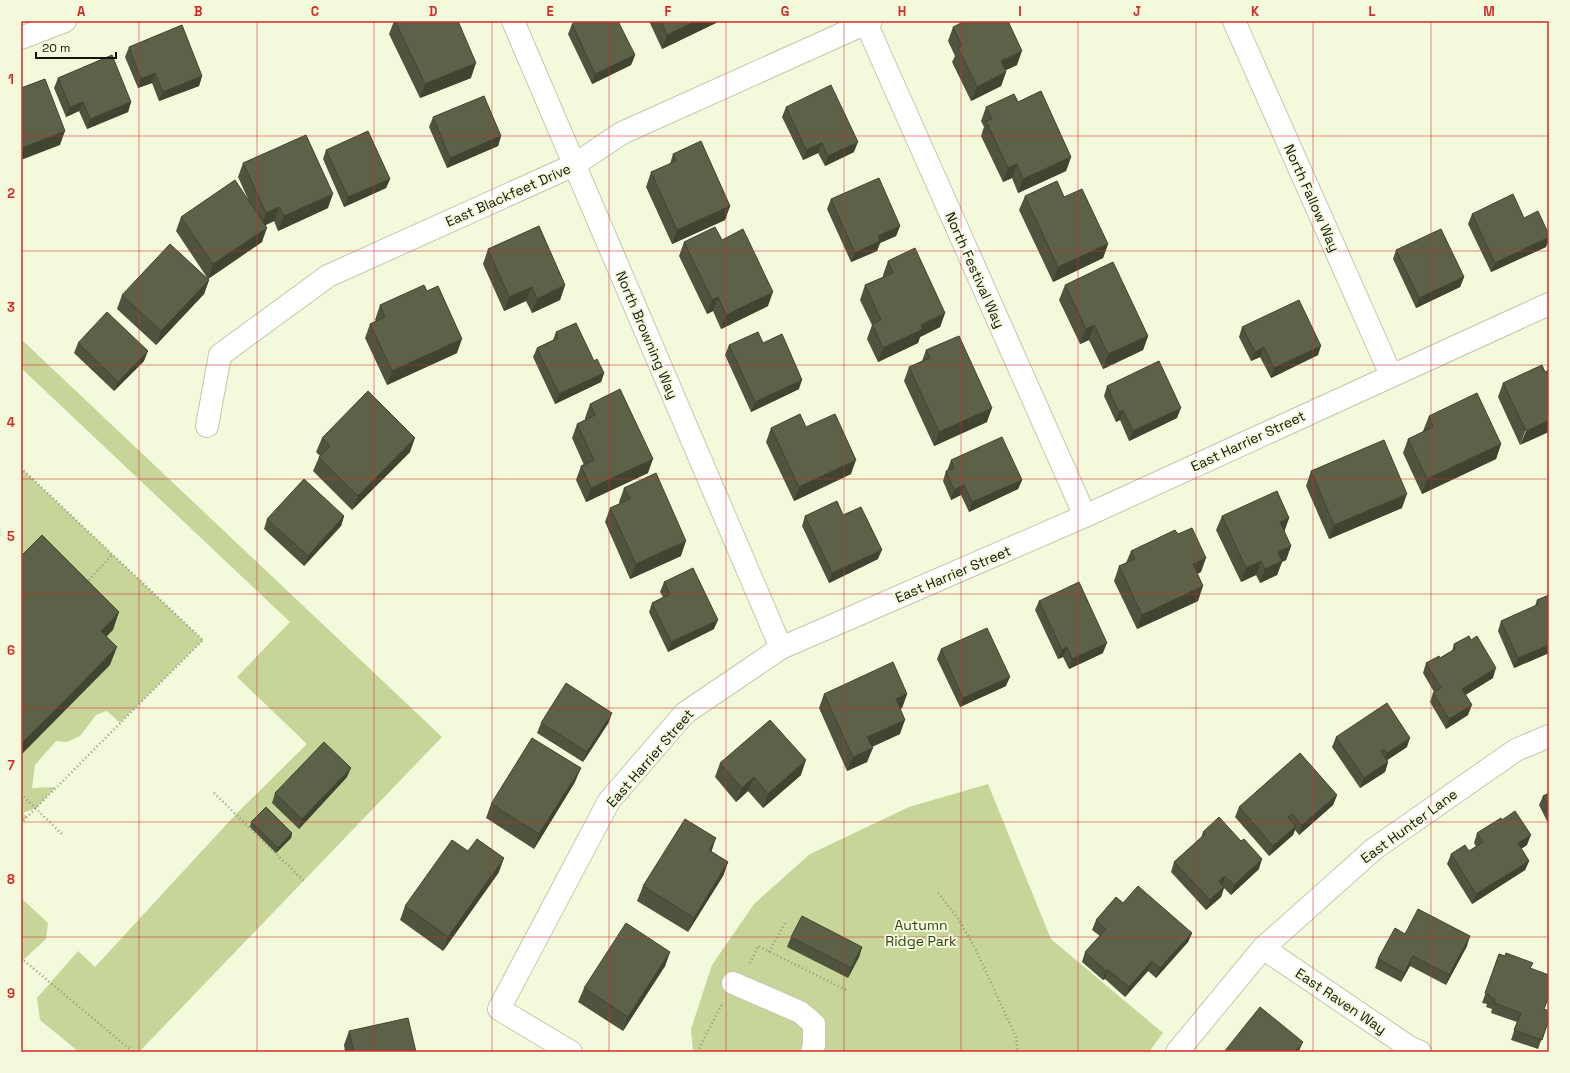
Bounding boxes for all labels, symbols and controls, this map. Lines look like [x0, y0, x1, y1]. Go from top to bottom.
text: A [77, 3, 86, 20]
text: B [194, 3, 203, 20]
text: C [311, 3, 319, 20]
text: D [429, 3, 438, 20]
text: E [546, 3, 554, 20]
text: F [665, 3, 672, 20]
text: G [781, 3, 789, 20]
text: H [898, 3, 906, 20]
text: I [1018, 3, 1022, 20]
text: J [1133, 3, 1141, 20]
text: K [1251, 3, 1260, 20]
text: L [1368, 3, 1376, 20]
text: M [1483, 3, 1495, 20]
scale bar [36, 34, 116, 60]
text: 20 m [42, 40, 70, 56]
text: 1 [8, 71, 14, 88]
street label: North Fallow Way [1280, 141, 1344, 255]
street label: East Blackfeet Drive [443, 159, 573, 231]
text: 2 [7, 185, 15, 202]
street label: North Festival Way [941, 209, 1009, 331]
street label: North Browning Way [612, 268, 682, 402]
text: 3 [7, 299, 15, 316]
street label: East Harrier Street [1188, 407, 1308, 475]
text: 4 [7, 414, 15, 431]
text: 5 [7, 528, 15, 545]
street label: East Harrier Street [892, 541, 1014, 607]
text: 6 [7, 642, 15, 659]
street label: East Harrier Street [602, 705, 698, 811]
text: 7 [7, 757, 15, 774]
street label: East Hunter Lane [1357, 785, 1461, 867]
text: 8 [7, 871, 15, 888]
park label: Autumn Ridge Park [885, 916, 957, 950]
street label: East Raven Way [1292, 964, 1390, 1038]
text: 9 [7, 985, 15, 1002]

